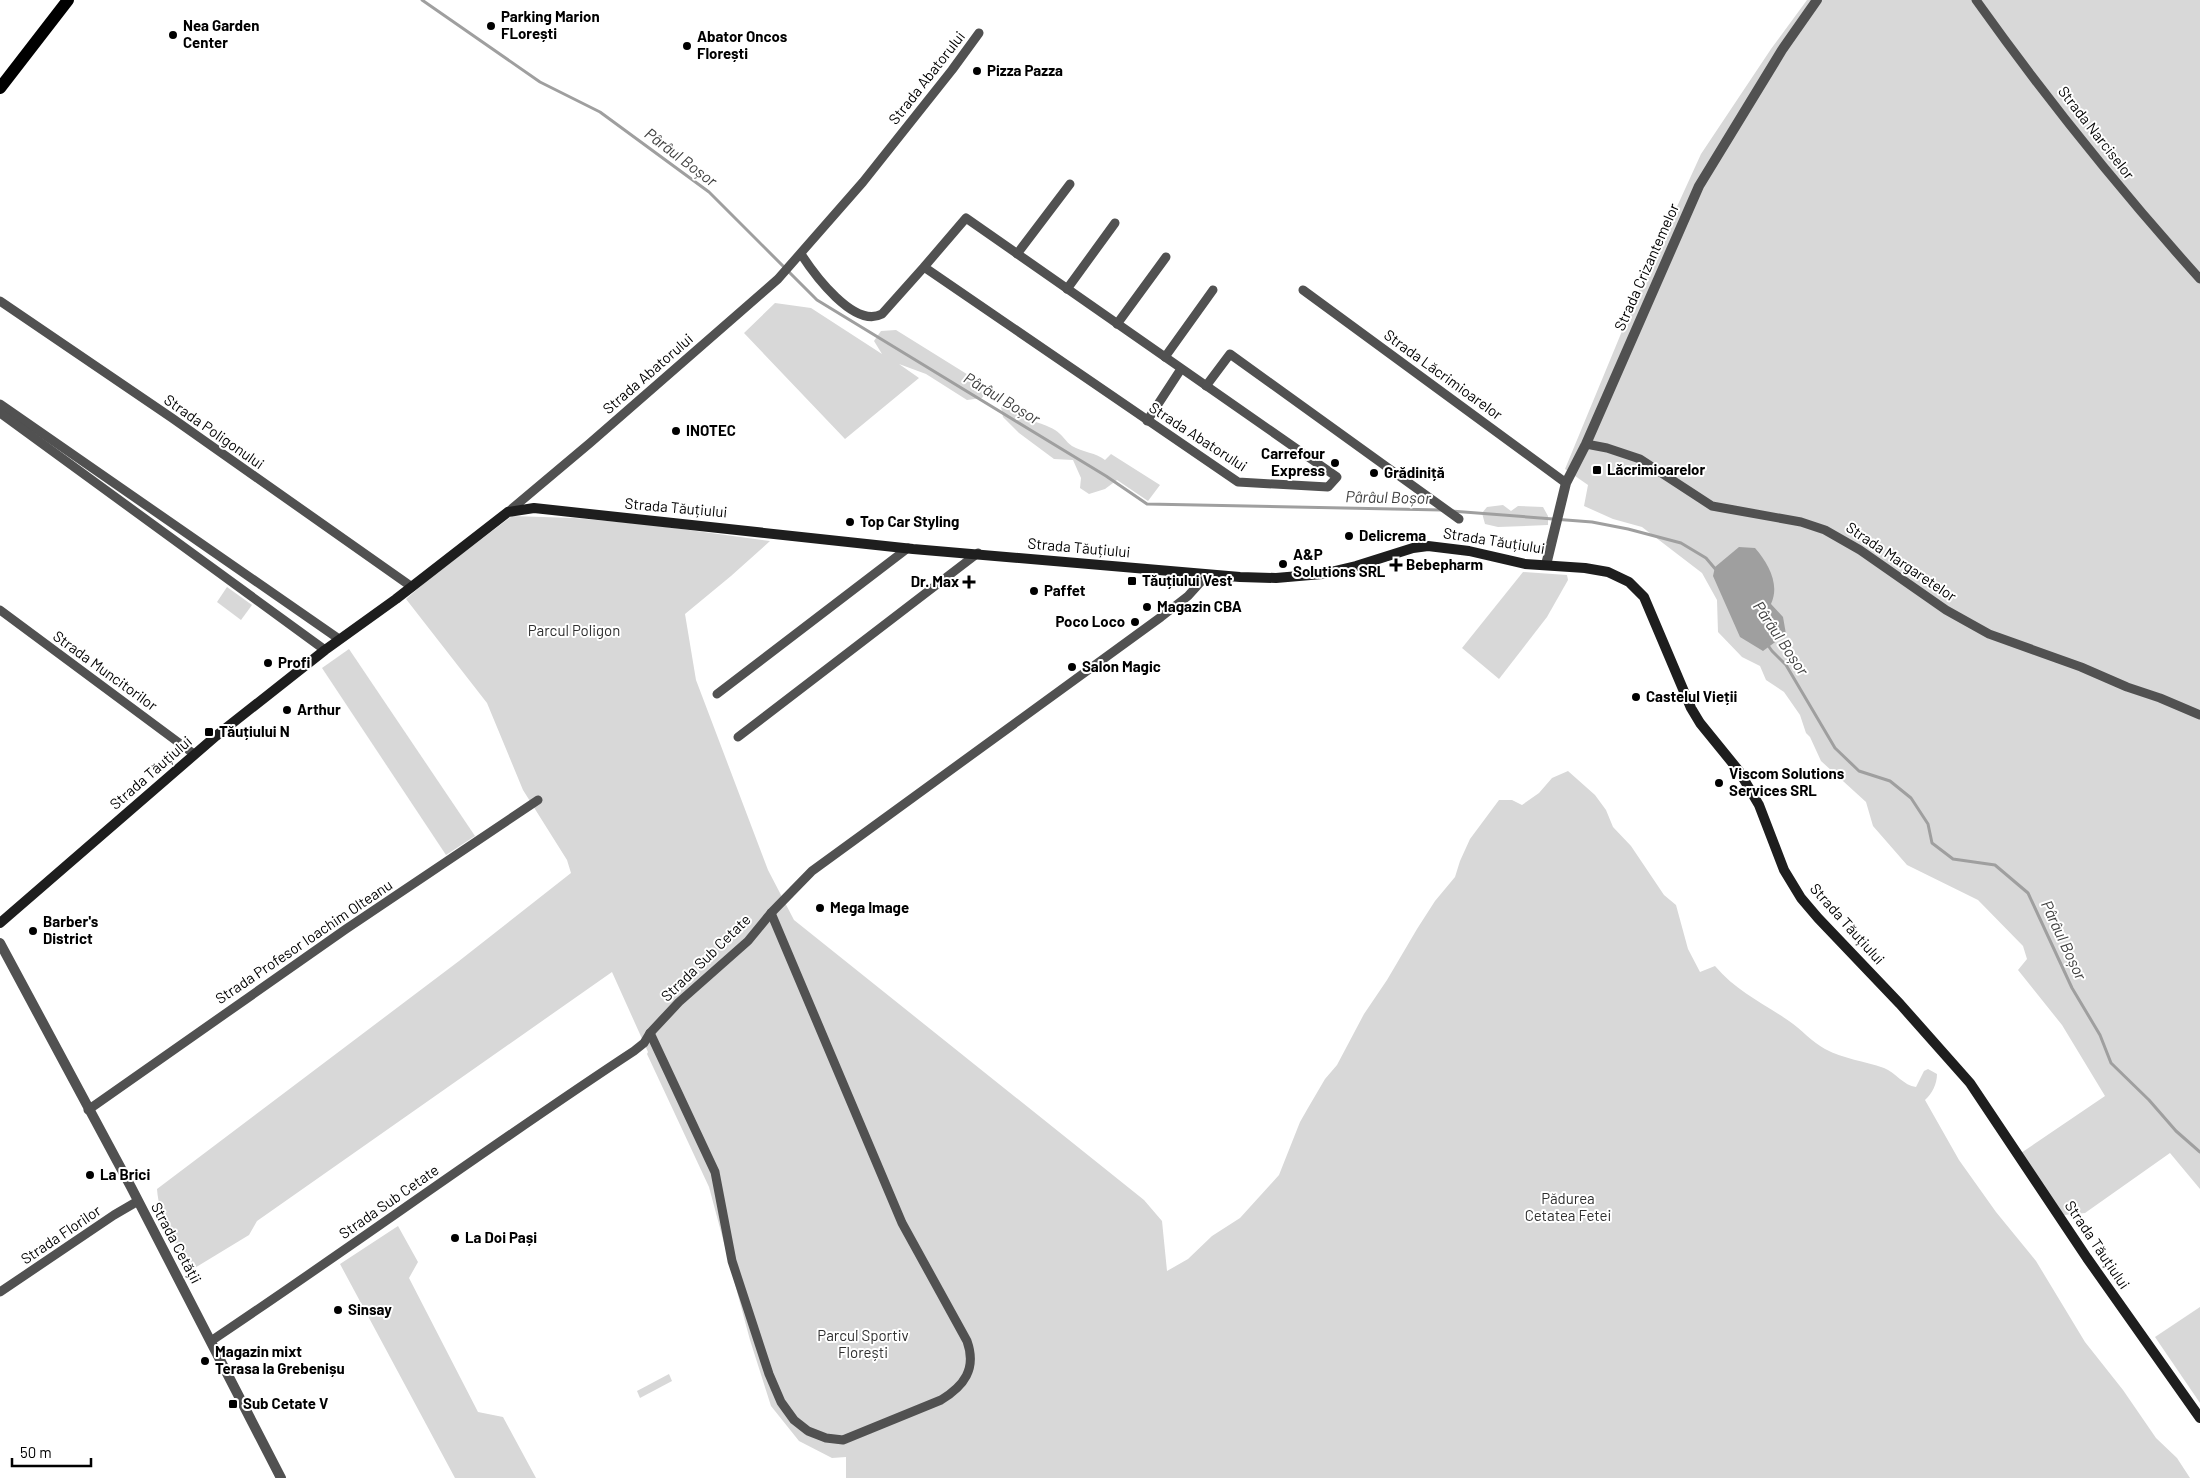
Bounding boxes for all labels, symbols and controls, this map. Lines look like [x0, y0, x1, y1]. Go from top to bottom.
place label: Parking Marion FLorești [501, 7, 600, 42]
place label: Nea Garden Center [183, 16, 260, 51]
marker: Parking Marion FLorești [485, 20, 497, 32]
place label: Abator Oncos Florești [697, 27, 788, 62]
street label: Strada Abatorului [884, 27, 968, 128]
marker: Nea Garden Center [167, 29, 179, 41]
marker: Abator Oncos Florești [681, 40, 693, 52]
place label: Pizza Pazza [987, 61, 1063, 79]
marker: Pizza Pazza [971, 65, 983, 77]
street label: Strada Narciselor [2055, 82, 2139, 183]
water label: Pârâul Boșor [641, 123, 722, 191]
street label: Strada Crizantemelor [1610, 200, 1683, 333]
street label: Strada Lăcrimioarelor [1381, 325, 1507, 423]
street label: Strada Abatorului [599, 329, 696, 417]
water label: Pârâul Boșor [961, 367, 1045, 428]
street label: Strada Poligonului [161, 390, 268, 472]
street label: Strada Abatorului [1146, 398, 1251, 475]
place label: INOTEC [686, 421, 736, 439]
marker: INOTEC [670, 425, 682, 437]
place label: Carrefour Express [1261, 444, 1325, 479]
marker: Carrefour Express [1329, 457, 1341, 469]
place label: Lăcrimioarelor [1607, 460, 1705, 478]
place label: Grădiniță [1384, 463, 1445, 481]
marker: Lăcrimioarelor [1591, 464, 1603, 476]
marker: Grădiniță [1368, 467, 1380, 479]
water label: Pârâul Boșor [1345, 486, 1432, 507]
street label: Strada Tăuțiului [624, 494, 728, 520]
place label: Top Car Styling [860, 512, 959, 530]
marker: Top Car Styling [844, 516, 856, 528]
street label: Strada Margaretelor [1843, 518, 1961, 605]
street label: Strada Tăuțiului [1442, 523, 1546, 557]
place label: Delicrema [1359, 526, 1426, 544]
marker: Delicrema [1343, 530, 1355, 542]
street label: Strada Tăuțiului [1027, 534, 1131, 560]
place label: A&P Solutions SRL [1293, 545, 1386, 580]
place label: Bebepharm [1406, 555, 1483, 573]
marker: A&P Solutions SRL [1277, 558, 1289, 570]
marker: Bebepharm [1390, 559, 1402, 571]
place label: Tăuțiului Vest [1142, 571, 1233, 589]
place label: Dr. Max [911, 572, 959, 590]
marker: Tăuțiului Vest [1126, 575, 1138, 587]
marker: Dr. Max [963, 576, 975, 588]
place label: Paffet [1044, 581, 1086, 599]
marker: Paffet [1028, 585, 1040, 597]
place label: Magazin CBA [1157, 597, 1242, 615]
water label: Pârâul Boșor [1750, 597, 1814, 680]
marker: Magazin CBA [1141, 601, 1153, 613]
place label: Poco Loco [1056, 612, 1125, 630]
marker: Poco Loco [1129, 616, 1141, 628]
park label: Parcul Poligon [528, 621, 620, 639]
street label: Strada Muncitorilor [50, 626, 162, 714]
place label: Profi [278, 653, 310, 671]
marker: Profi [262, 657, 274, 669]
place label: Salon Magic [1082, 657, 1161, 675]
marker: Salon Magic [1066, 661, 1078, 673]
place label: Castelul Vieții [1646, 687, 1737, 705]
marker: Castelul Vieții [1630, 691, 1642, 703]
place label: Arthur [297, 700, 341, 718]
marker: Arthur [281, 704, 293, 716]
place label: Tăuțiului N [219, 722, 290, 740]
marker: Tăuțiului N [203, 726, 215, 738]
street label: Strada Tăuțiului [106, 732, 195, 813]
place label: Viscom Solutions Services SRL [1729, 764, 1845, 799]
marker: Viscom Solutions Services SRL [1713, 777, 1725, 789]
street label: Strada Profesor Ioachim Olteanu [212, 875, 395, 1007]
street label: Strada Tăuțiului [1807, 879, 1889, 968]
water label: Pârâul Boșor [2038, 897, 2092, 984]
place label: Mega Image [830, 898, 909, 916]
marker: Mega Image [814, 902, 826, 914]
street label: Strada Sub Cetate [657, 910, 754, 1005]
place label: Barber's District [43, 912, 99, 947]
marker: Barber's District [27, 925, 39, 937]
street label: Strada Sub Cetate [335, 1160, 442, 1242]
place label: La Brici [100, 1165, 150, 1183]
marker: La Brici [84, 1169, 96, 1181]
park label: Pădurea Cetatea Fetei [1525, 1189, 1611, 1224]
street label: Strada Tăuțiului [2062, 1197, 2134, 1292]
street label: Strada Cetății [148, 1199, 206, 1286]
street label: Strada Florilor [17, 1200, 104, 1268]
place label: La Doi Pași [465, 1228, 537, 1246]
marker: La Doi Pași [449, 1232, 461, 1244]
place label: Sinsay [348, 1300, 392, 1318]
marker: Sinsay [332, 1304, 344, 1316]
park label: Parcul Sportiv Florești [817, 1326, 909, 1361]
place label: Magazin mixt Terasa la Grebenișu [215, 1342, 345, 1377]
marker: Magazin mixt Terasa la Grebenișu [199, 1355, 211, 1367]
place label: Sub Cetate V [243, 1394, 328, 1412]
marker: Sub Cetate V [227, 1398, 239, 1410]
scale bar [12, 1436, 91, 1468]
text: 50 m [20, 1443, 52, 1461]

